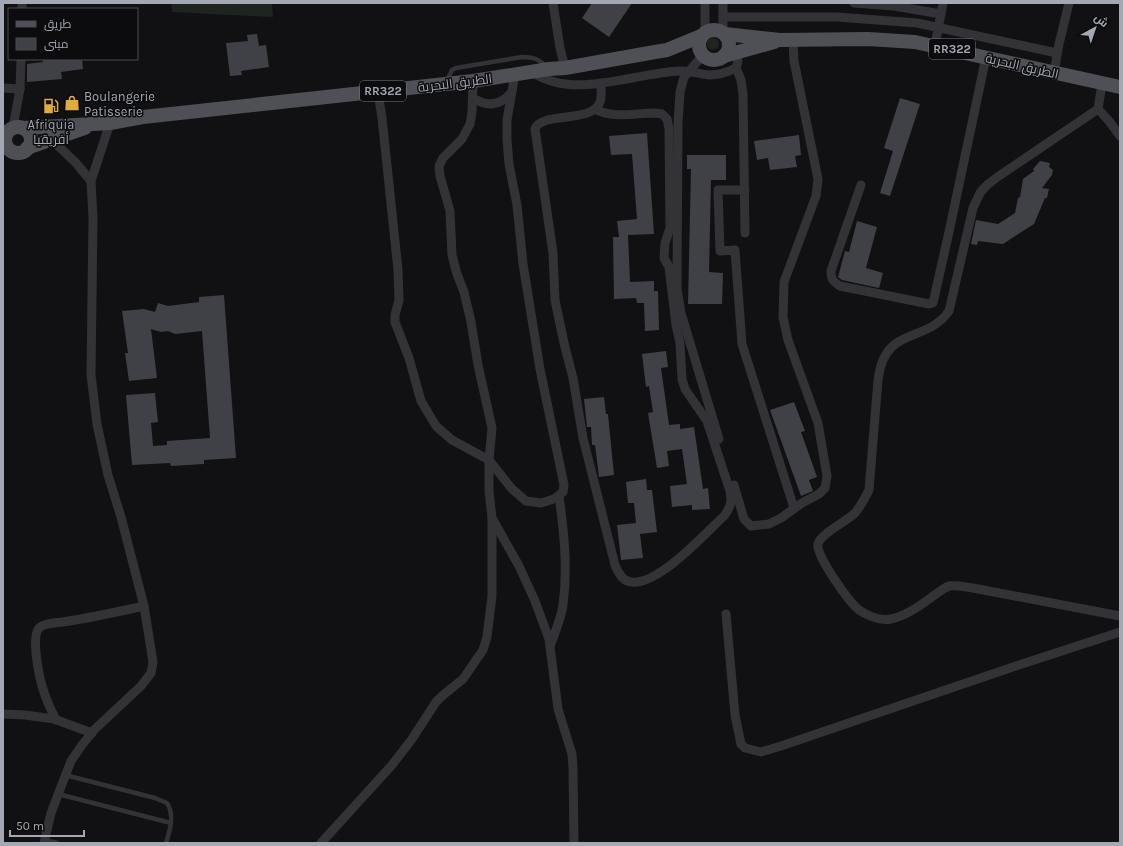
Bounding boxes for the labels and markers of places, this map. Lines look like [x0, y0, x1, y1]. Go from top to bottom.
place label: Boulangerie Patisserie [84, 89, 155, 119]
shop icon: Boulangerie Patisserie [63, 94, 81, 112]
fuel station icon: Afriquia أفريقيا [42, 97, 60, 115]
place label: Afriquia أفريقيا [28, 117, 74, 147]

